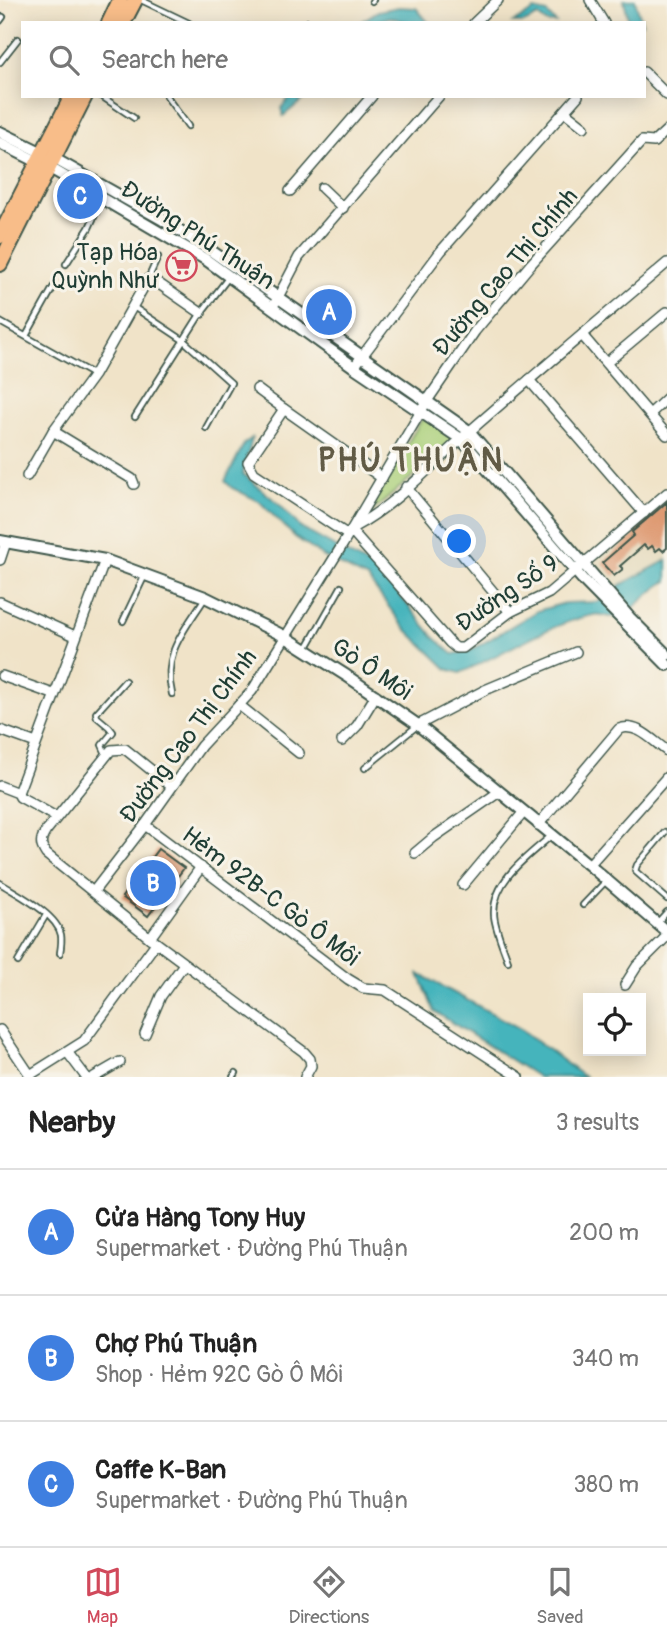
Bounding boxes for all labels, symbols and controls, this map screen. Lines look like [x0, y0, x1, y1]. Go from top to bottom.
search box [21, 21, 646, 98]
icon: search [45, 41, 83, 79]
text: Search here [101, 44, 228, 76]
pin: C [57, 170, 103, 222]
street label: Đường Phú Thuận [115, 175, 280, 296]
street label: Đường Cao Thị Chính [427, 182, 584, 362]
place label: Tạp Hóa Quỳnh Như [51, 238, 160, 295]
supermarket icon: Tạp Hóa Quỳnh Như [164, 249, 198, 283]
pin: A [306, 286, 352, 338]
district label: PHÚ THUẬN [318, 441, 504, 481]
your location [442, 524, 476, 558]
street label: Đường Số 9 [450, 548, 564, 638]
street label: Gò Ô Môi [326, 632, 417, 707]
street label: Đường Cao Thị Chính [114, 644, 263, 829]
street label: Hẻm 92B-C Gò Ô Môi [176, 820, 365, 972]
pin: B [130, 857, 176, 909]
map controls [583, 993, 646, 1056]
button: locate [583, 993, 646, 1056]
text: Nearby [28, 1104, 115, 1141]
text: 3 results [556, 1108, 639, 1137]
text: Cửa Hàng Tony Huy [95, 1202, 305, 1234]
text: A [44, 1218, 58, 1247]
text: 200 m [569, 1218, 639, 1247]
text: Supermarket · Đường Phú Thuận [95, 1234, 408, 1263]
text: Chợ Phú Thuận [95, 1328, 257, 1360]
text: B [44, 1344, 58, 1373]
text: 340 m [572, 1344, 639, 1373]
text: Shop · Hẻm 92C Gò Ô Môi [95, 1360, 343, 1389]
text: Caffe K-Ban [95, 1454, 226, 1486]
text: C [44, 1470, 58, 1499]
text: 380 m [573, 1470, 639, 1499]
text: Supermarket · Đường Phú Thuận [95, 1486, 408, 1515]
tab: Map [84, 1563, 122, 1629]
tab: Directions [289, 1563, 369, 1629]
tab: Saved [536, 1563, 583, 1629]

